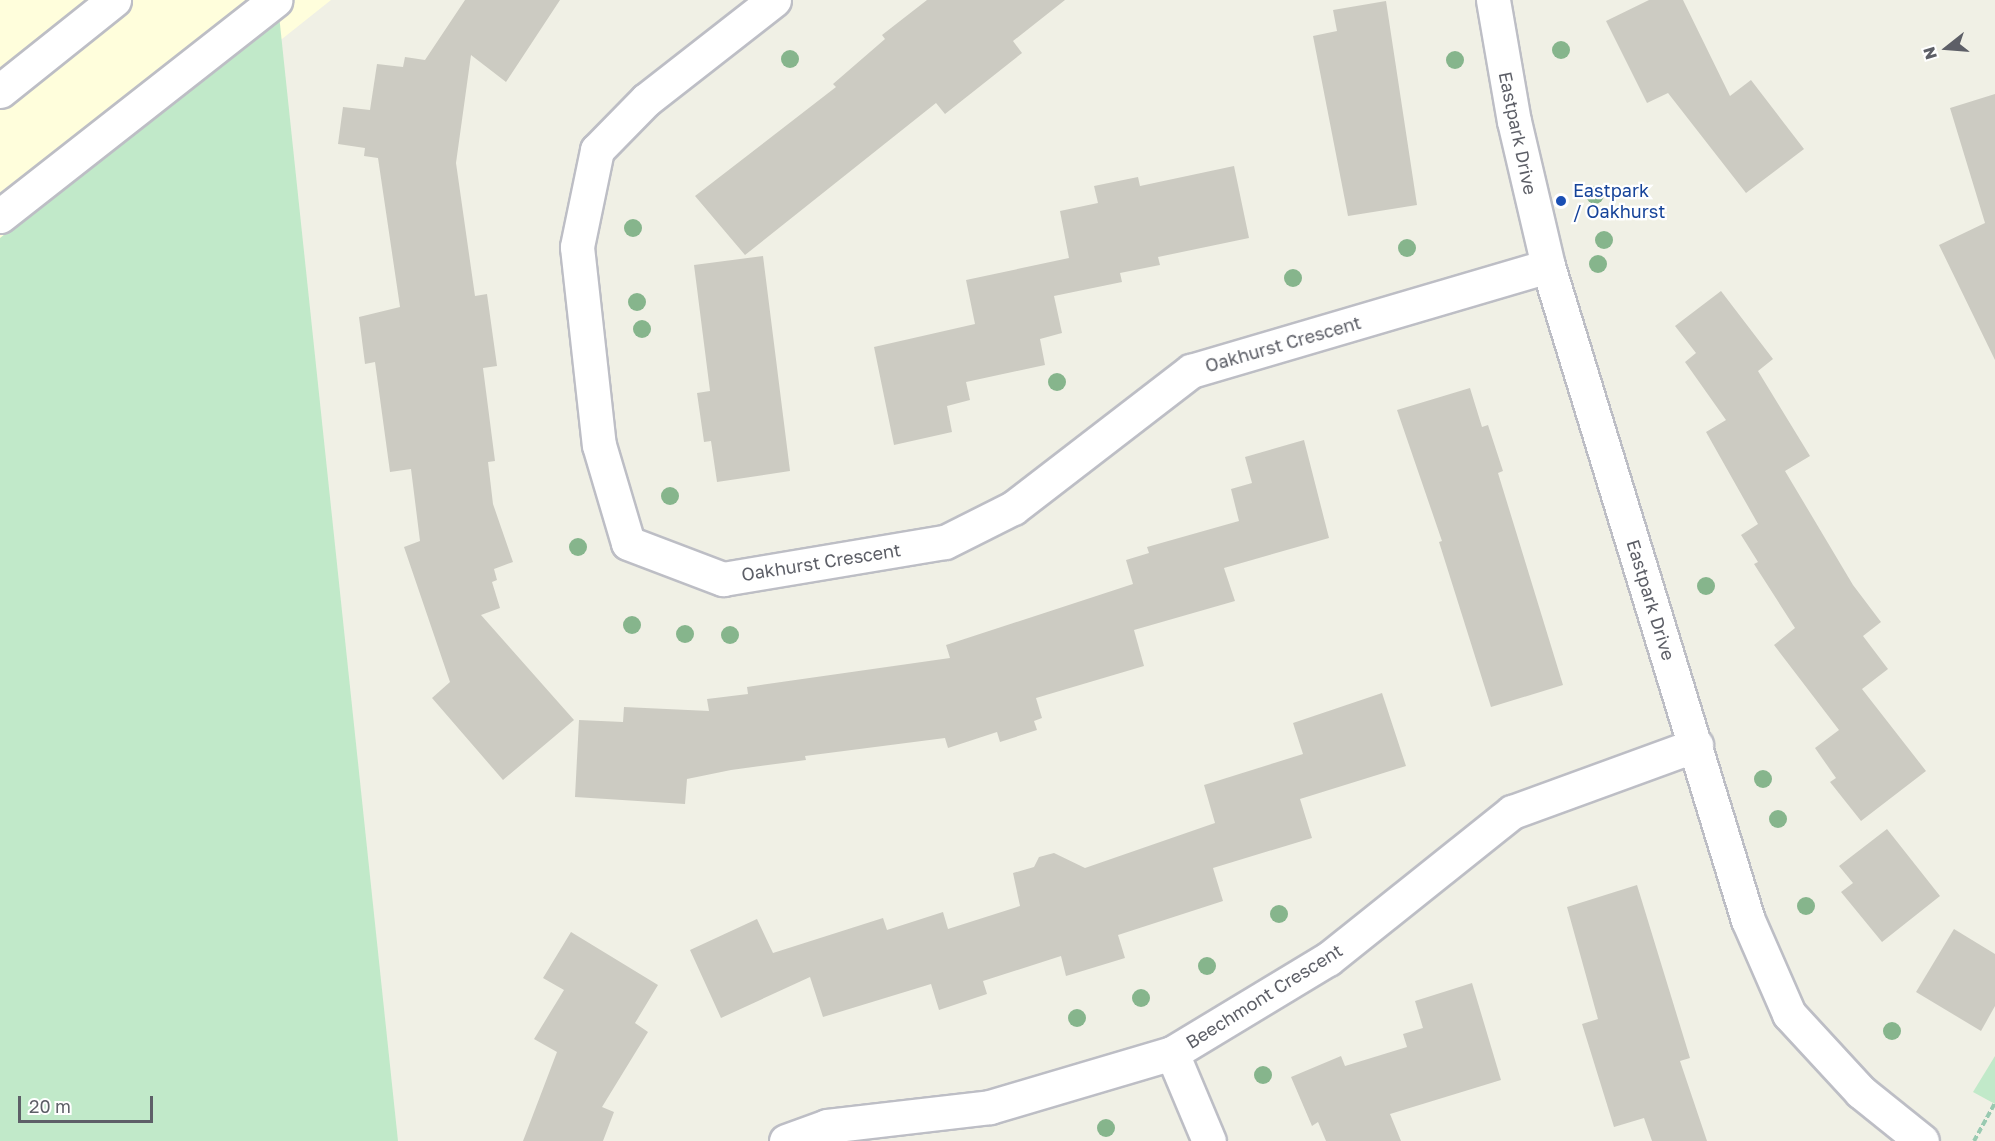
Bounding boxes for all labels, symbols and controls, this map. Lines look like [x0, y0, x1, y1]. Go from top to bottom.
north arrow [1917, 18, 1977, 78]
text: N [1918, 45, 1941, 62]
street label: Eastpark Drive [1494, 70, 1542, 196]
place label: Eastpark / Oakhurst [1573, 180, 1666, 222]
marker: Eastpark / Oakhurst [1554, 194, 1568, 208]
street label: Oakhurst Crescent [1203, 311, 1363, 377]
street label: Eastpark Drive [1622, 537, 1680, 663]
street label: Oakhurst Crescent [740, 539, 902, 585]
street label: Beechmont Crescent [1182, 939, 1346, 1053]
scale bar [21, 1084, 156, 1122]
text: 20 m [29, 1095, 71, 1117]

